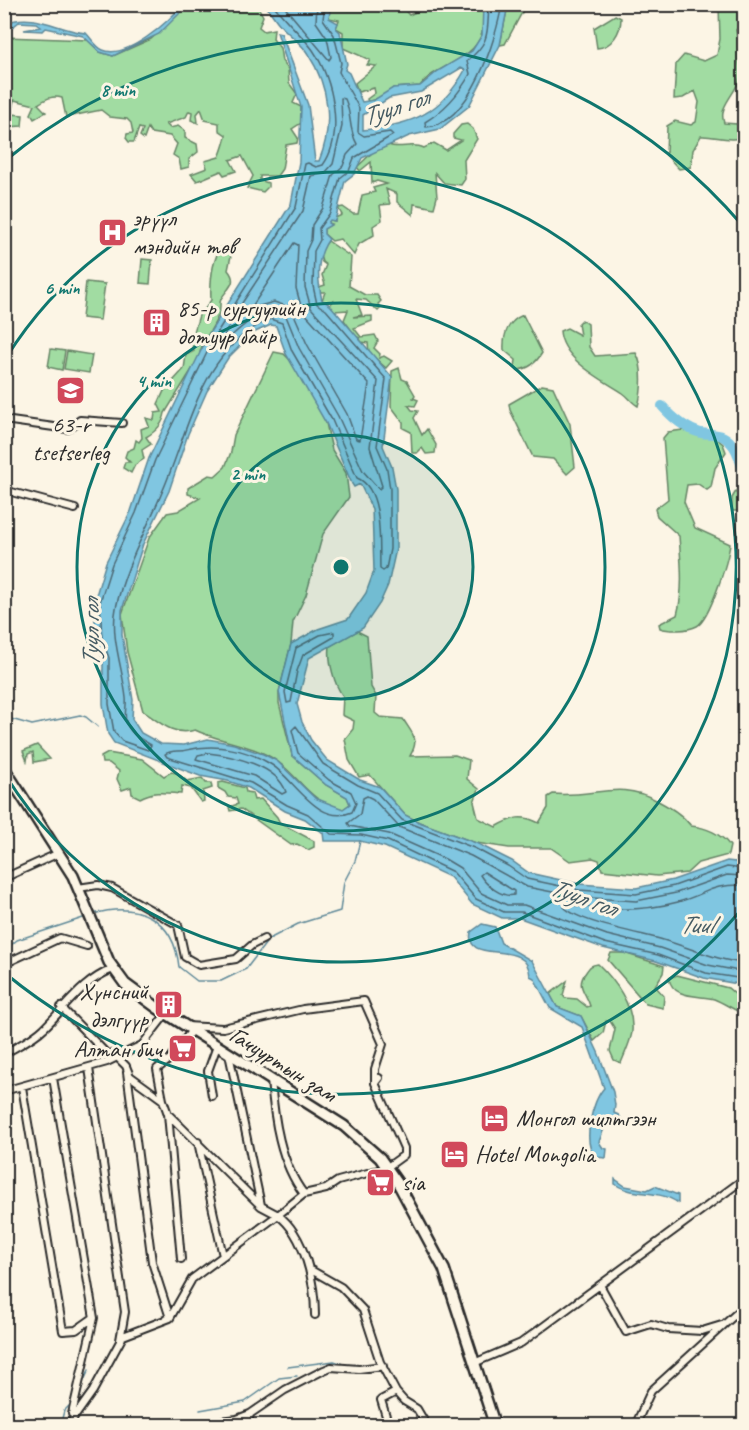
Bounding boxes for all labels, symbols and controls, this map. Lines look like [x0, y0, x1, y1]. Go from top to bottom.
text: 8 min [101, 79, 136, 101]
water label: Туул гол [358, 79, 437, 133]
place label: эрүүл мэндийн төв [133, 203, 241, 261]
hospital icon: эрүүл мэндийн төв [96, 216, 128, 248]
text: 6 min [45, 277, 80, 299]
place label: 85-р сургуулийн дотуур байр [177, 293, 307, 351]
building icon: 85-р сургуулийн дотуур байр [140, 306, 172, 338]
text: 4 min [137, 370, 172, 392]
school or university icon: 63-r tsetserleg [55, 375, 87, 407]
place label: 63-r tsetserleg [33, 409, 111, 467]
text: 2 min [231, 463, 266, 485]
centre of rings [331, 557, 351, 577]
water label: Туул гол [74, 594, 107, 667]
water label: Туул гол [545, 870, 625, 926]
water label: Tuul [679, 908, 721, 941]
place label: Хүнсний дэлгүүр [79, 976, 150, 1034]
building icon: Хүнсний дэлгүүр [153, 989, 185, 1021]
street label: Гачууртын зам [224, 1019, 343, 1109]
supermarket icon: Алтан бич [167, 1033, 199, 1065]
place label: Алтан бич [74, 1034, 164, 1064]
hotel icon: Монгол шилтгээн [479, 1102, 511, 1134]
place label: Монгол шилтгээн [516, 1103, 658, 1133]
hotel icon: Hotel Mongolia [438, 1138, 470, 1170]
place label: Hotel Mongolia [475, 1139, 597, 1169]
supermarket icon: sia [365, 1166, 397, 1198]
place label: sia [402, 1167, 426, 1197]

